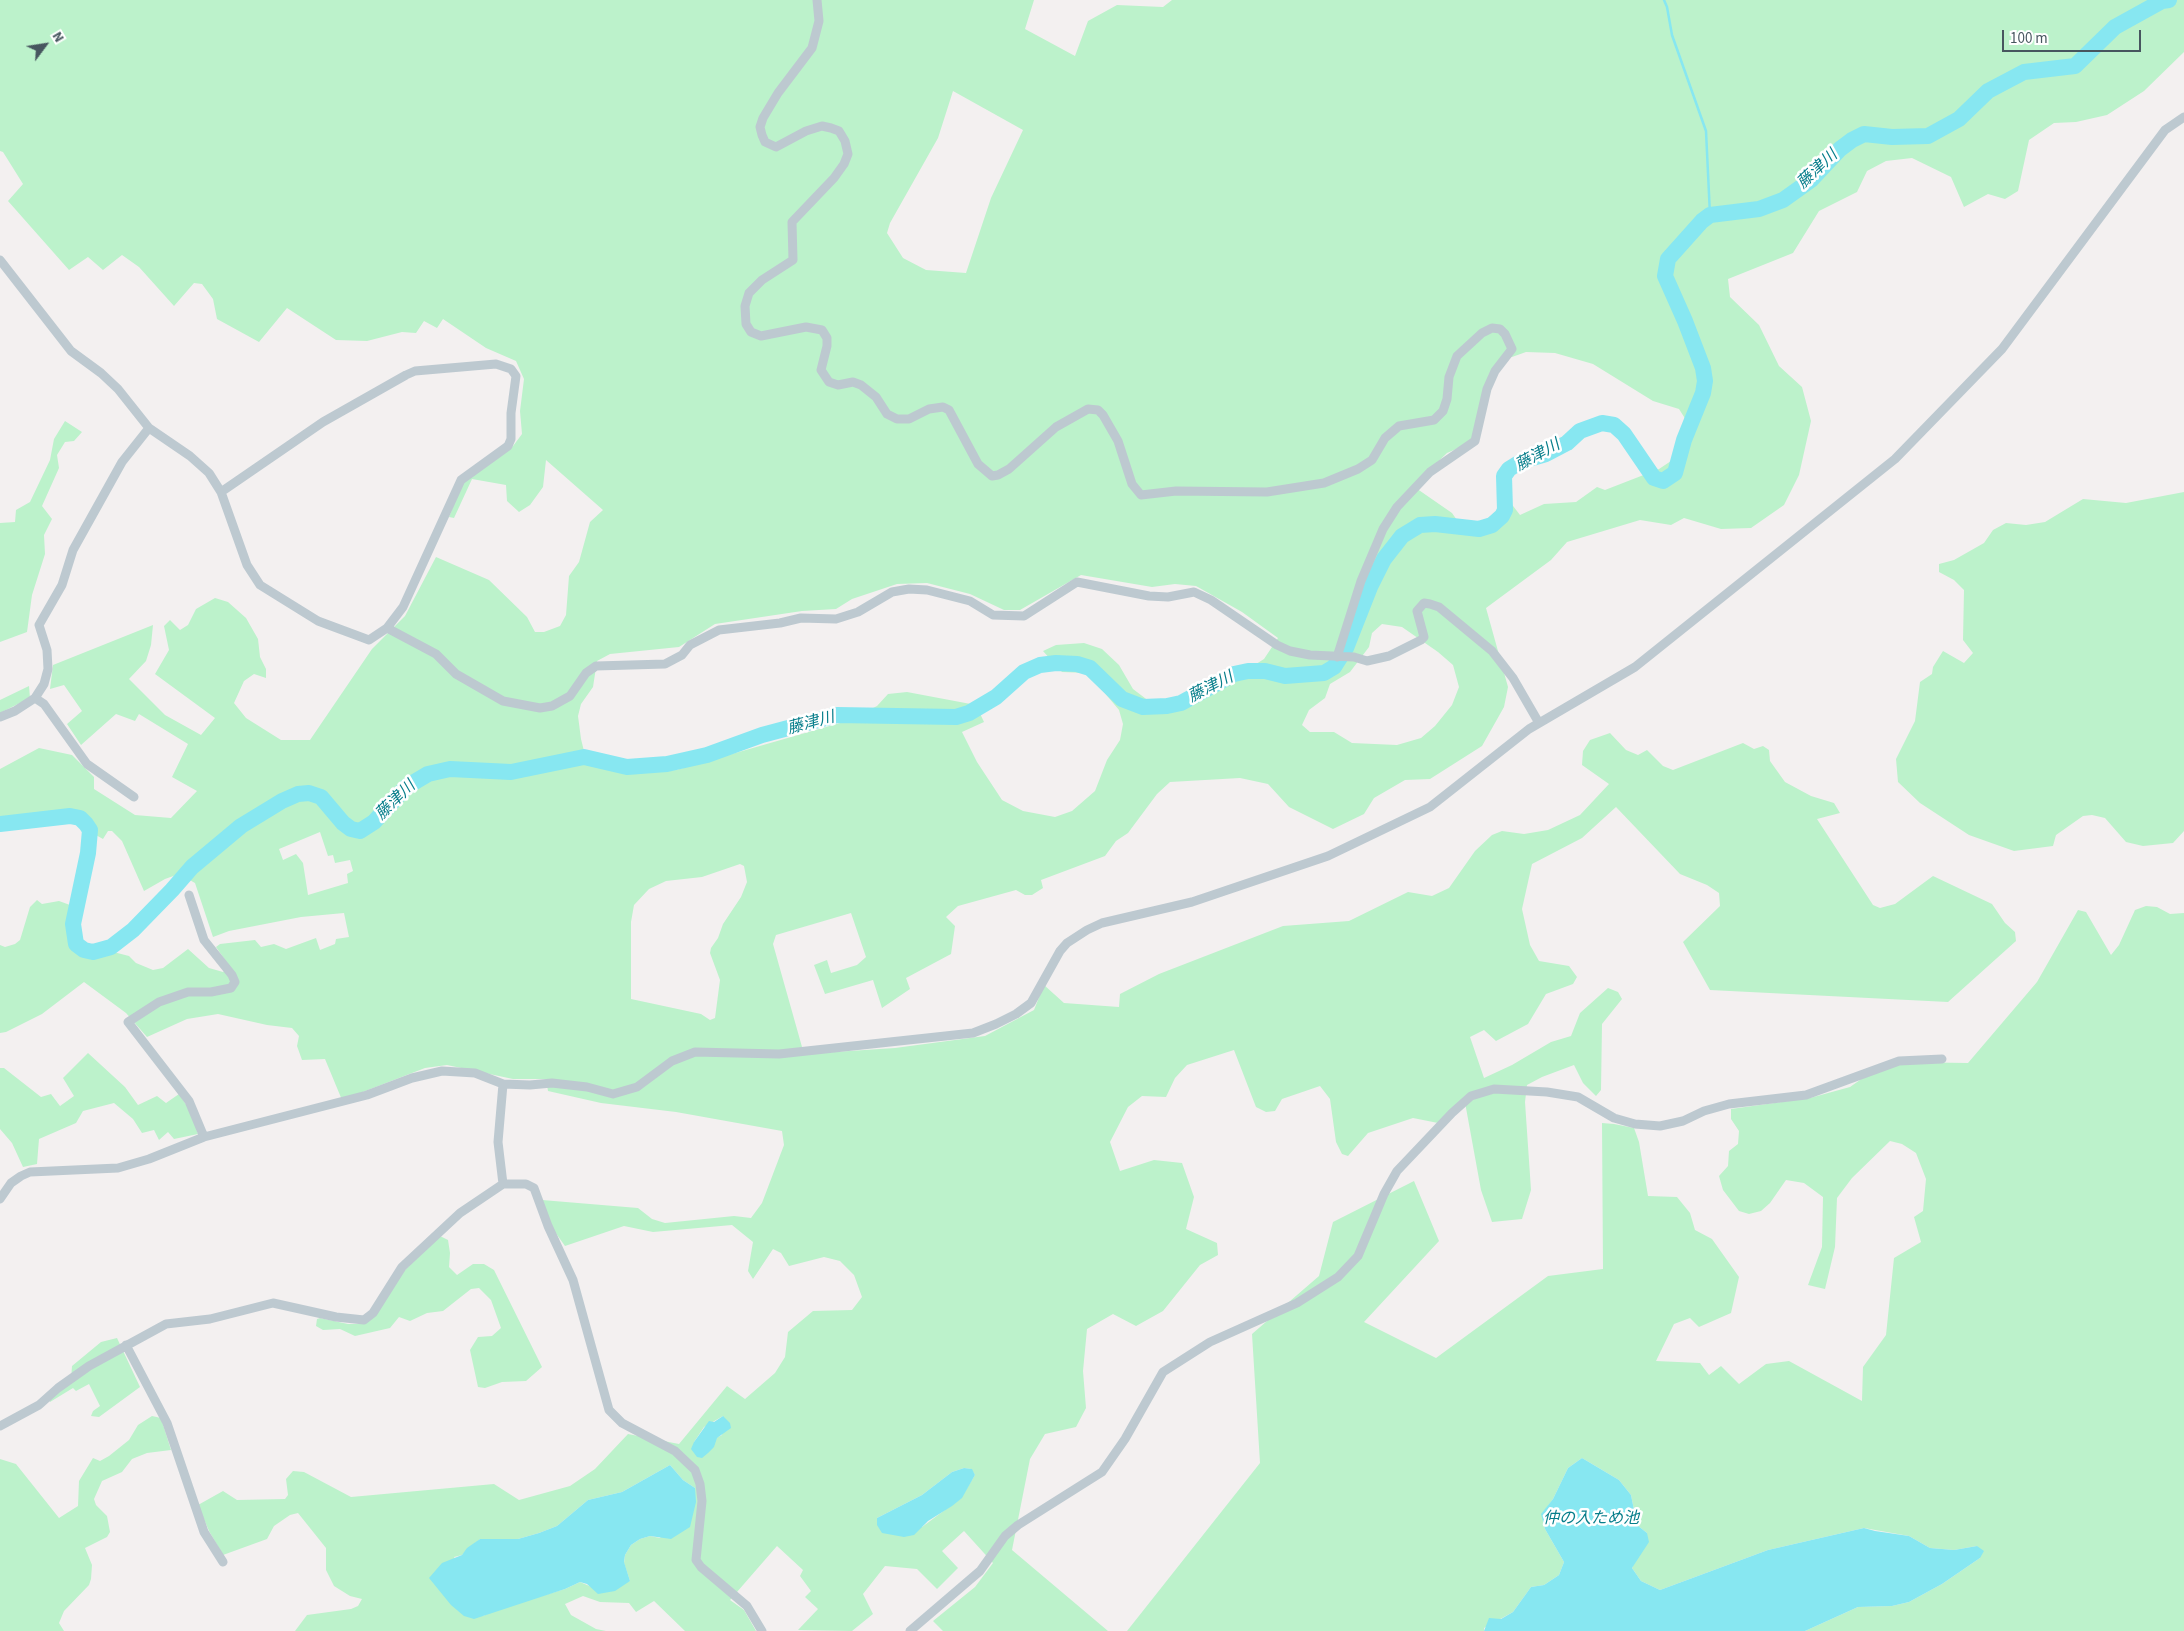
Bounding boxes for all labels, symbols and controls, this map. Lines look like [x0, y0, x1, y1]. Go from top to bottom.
north arrow [20, 20, 70, 70]
scale bar [2004, 20, 2143, 52]
text: N [47, 28, 69, 46]
text: 100 m [2010, 28, 2048, 49]
water label: 藤津川 [1794, 147, 1842, 193]
water label: 藤津川 [1512, 436, 1564, 476]
water label: 藤津川 [1185, 669, 1237, 707]
water label: 藤津川 [785, 709, 837, 739]
water label: 藤津川 [372, 777, 420, 825]
water label: 仲の入ため池 [1543, 1509, 1639, 1529]

